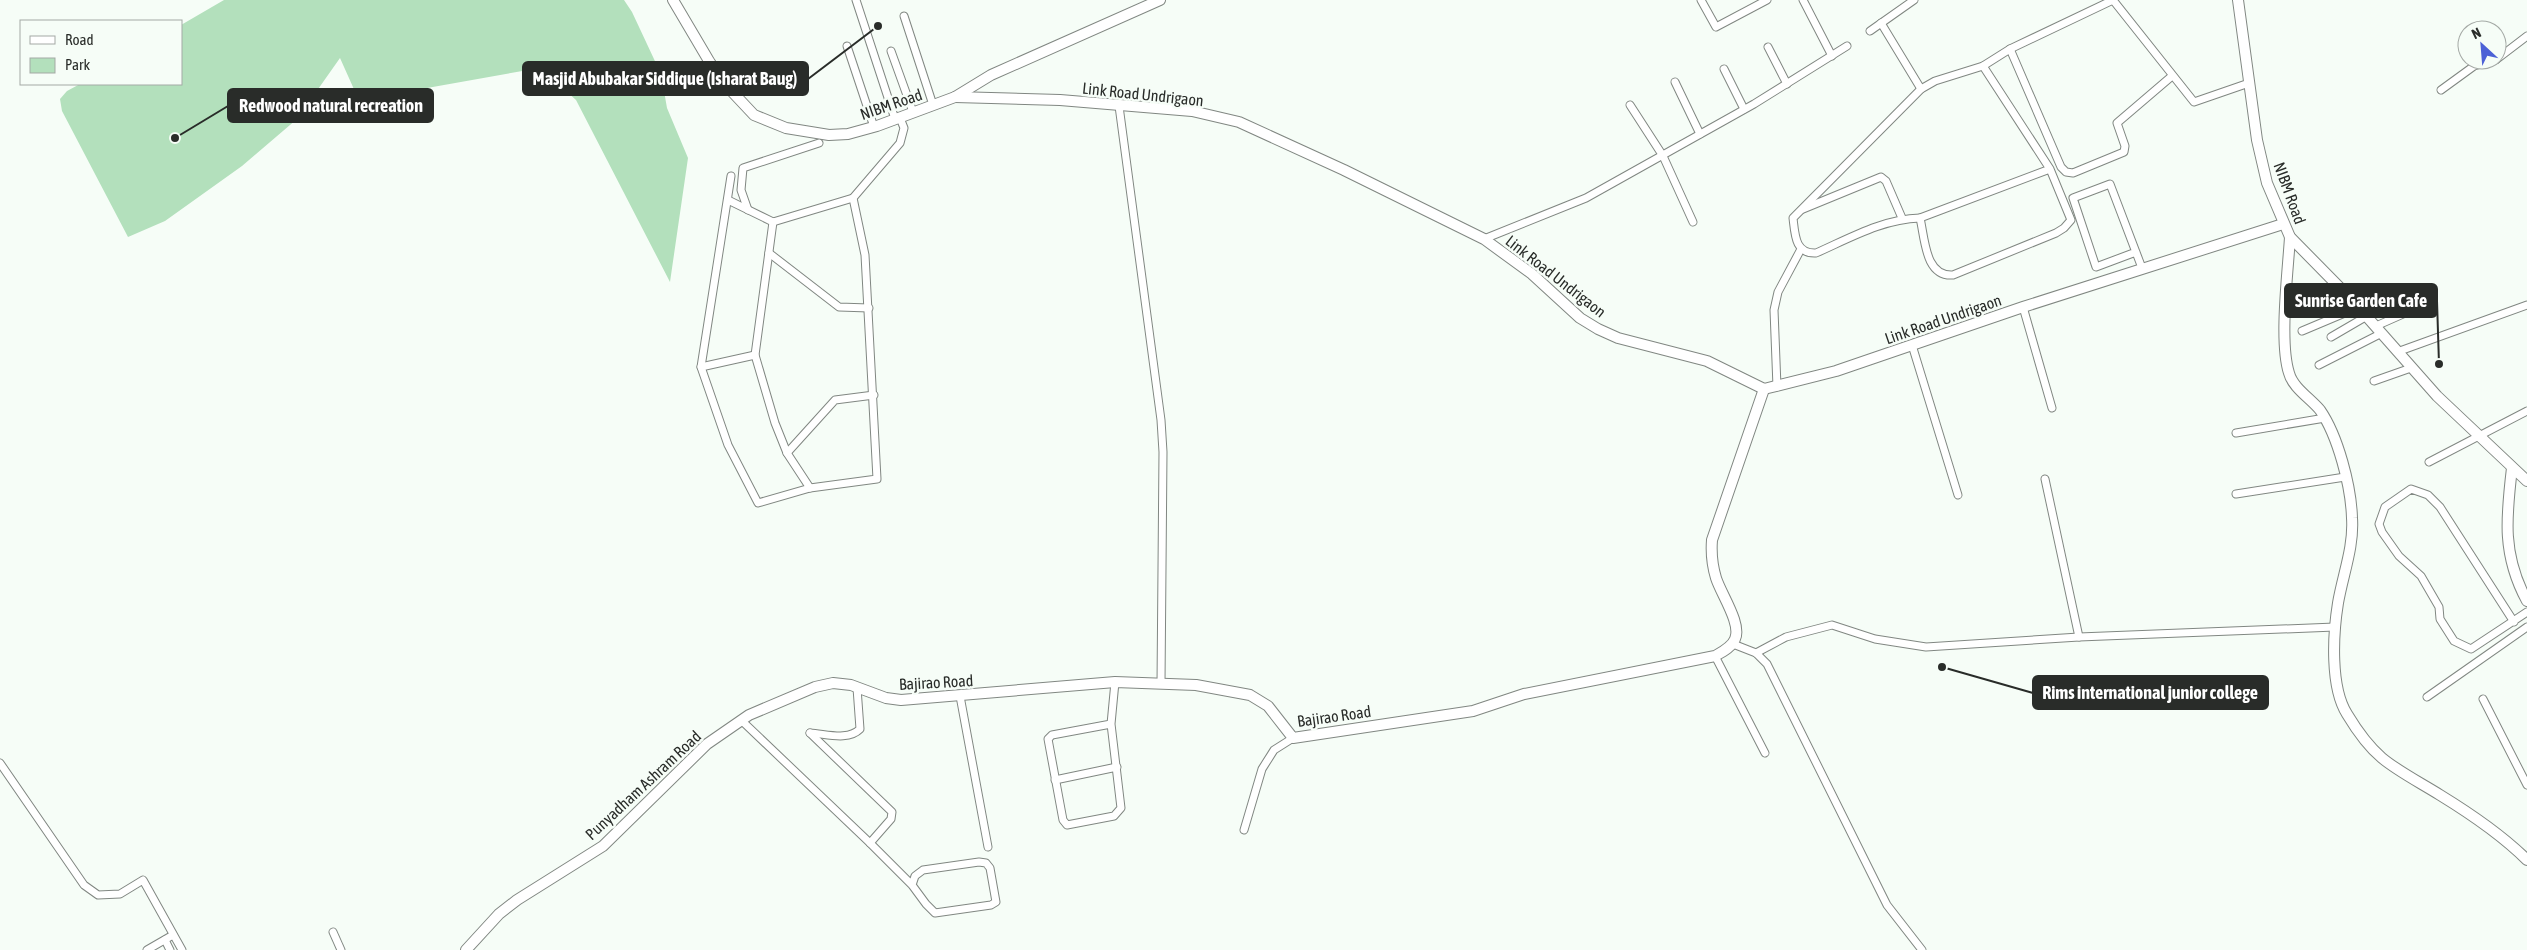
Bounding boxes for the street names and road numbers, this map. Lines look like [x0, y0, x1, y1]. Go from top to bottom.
street label: Link Road Undrigaon [1081, 79, 1205, 110]
street label: NIBM Road [858, 85, 924, 123]
street label: NIBM Road [2271, 160, 2309, 226]
street label: Link Road Undrigaon [1502, 231, 1610, 321]
street label: Link Road Undrigaon [1882, 291, 2004, 348]
street label: Bajirao Road [898, 671, 974, 694]
street label: Bajirao Road [1296, 702, 1372, 731]
street label: Punyadham Ashram Road [582, 727, 705, 844]

